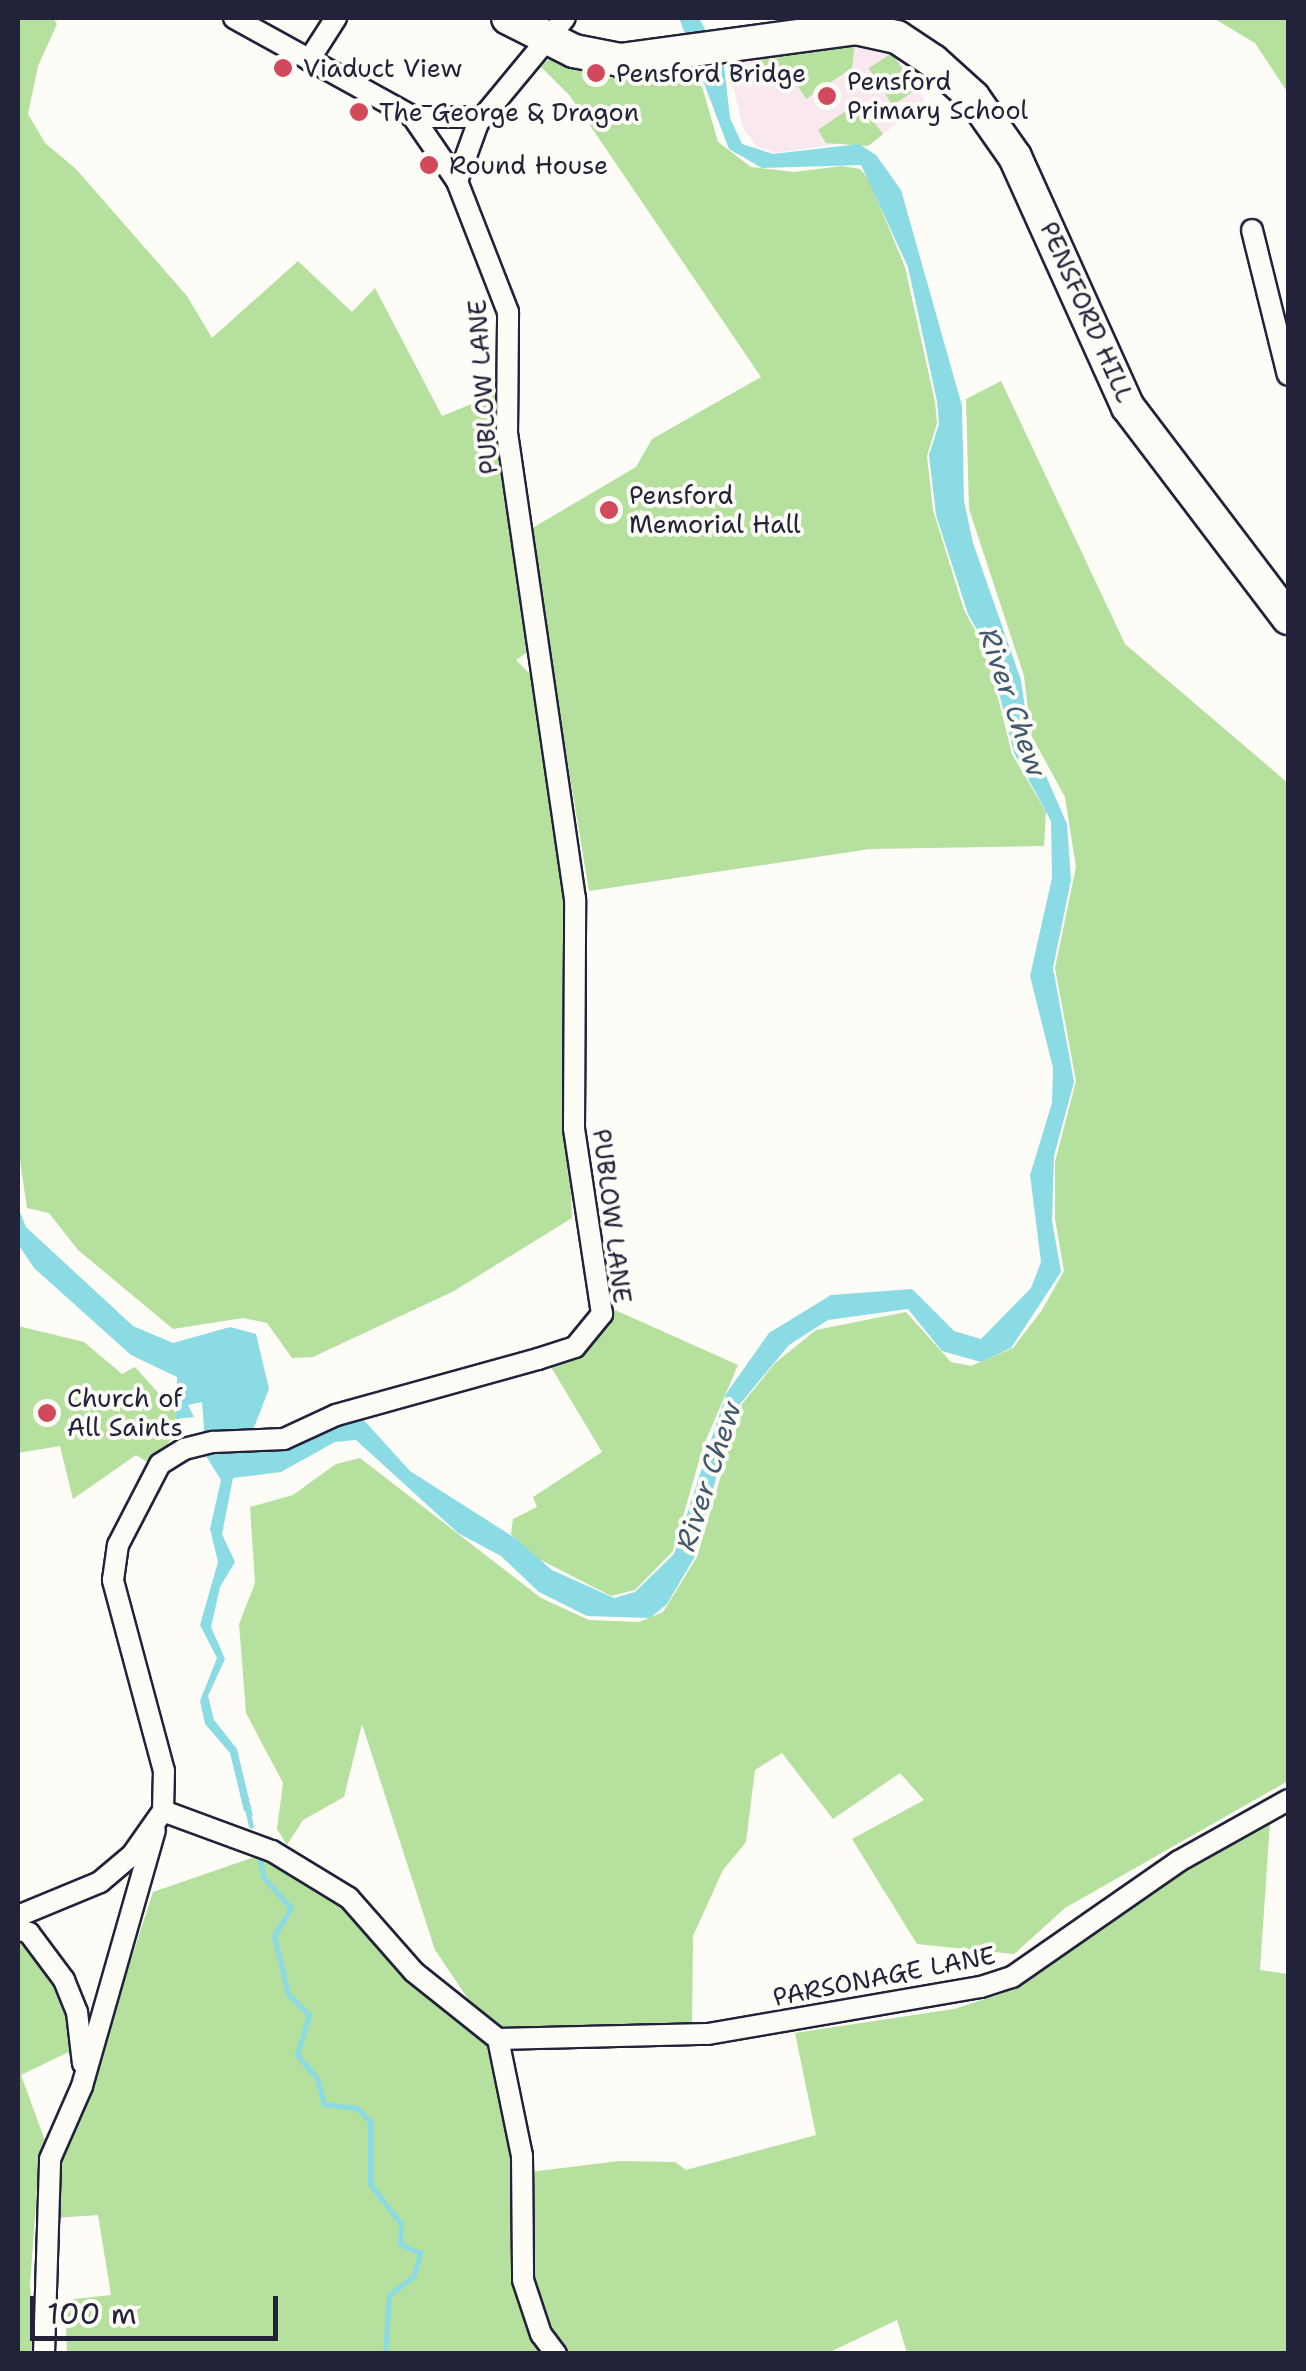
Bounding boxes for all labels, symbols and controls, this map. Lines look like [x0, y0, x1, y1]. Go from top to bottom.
place label: Viaduct View [303, 53, 462, 83]
marker: Viaduct View [272, 57, 294, 79]
place label: Pensford Bridge [616, 58, 806, 88]
marker: Pensford Bridge [585, 62, 607, 84]
place label: Pensford Primary School [847, 67, 1028, 126]
marker: Pensford Primary School [816, 85, 838, 107]
place label: The George & Dragon [379, 97, 639, 127]
marker: The George & Dragon [348, 101, 370, 123]
place label: Round House [449, 150, 608, 180]
marker: Round House [418, 154, 440, 176]
street label: PENSFORD HILL [1034, 217, 1140, 407]
street label: PUBLOW LANE [462, 298, 504, 476]
place label: Pensford Memorial Hall [629, 481, 801, 540]
marker: Pensford Memorial Hall [598, 499, 620, 521]
water label: River Chew [972, 623, 1054, 781]
street label: PUBLOW LANE [586, 1127, 638, 1305]
place label: Church of All Saints [67, 1384, 183, 1443]
water label: River Chew [668, 1397, 748, 1555]
marker: Church of All Saints [36, 1402, 58, 1424]
street label: PARSONAGE LANE [770, 1940, 998, 2012]
scale bar [35, 2276, 282, 2338]
text: 100 m [47, 2293, 137, 2334]

